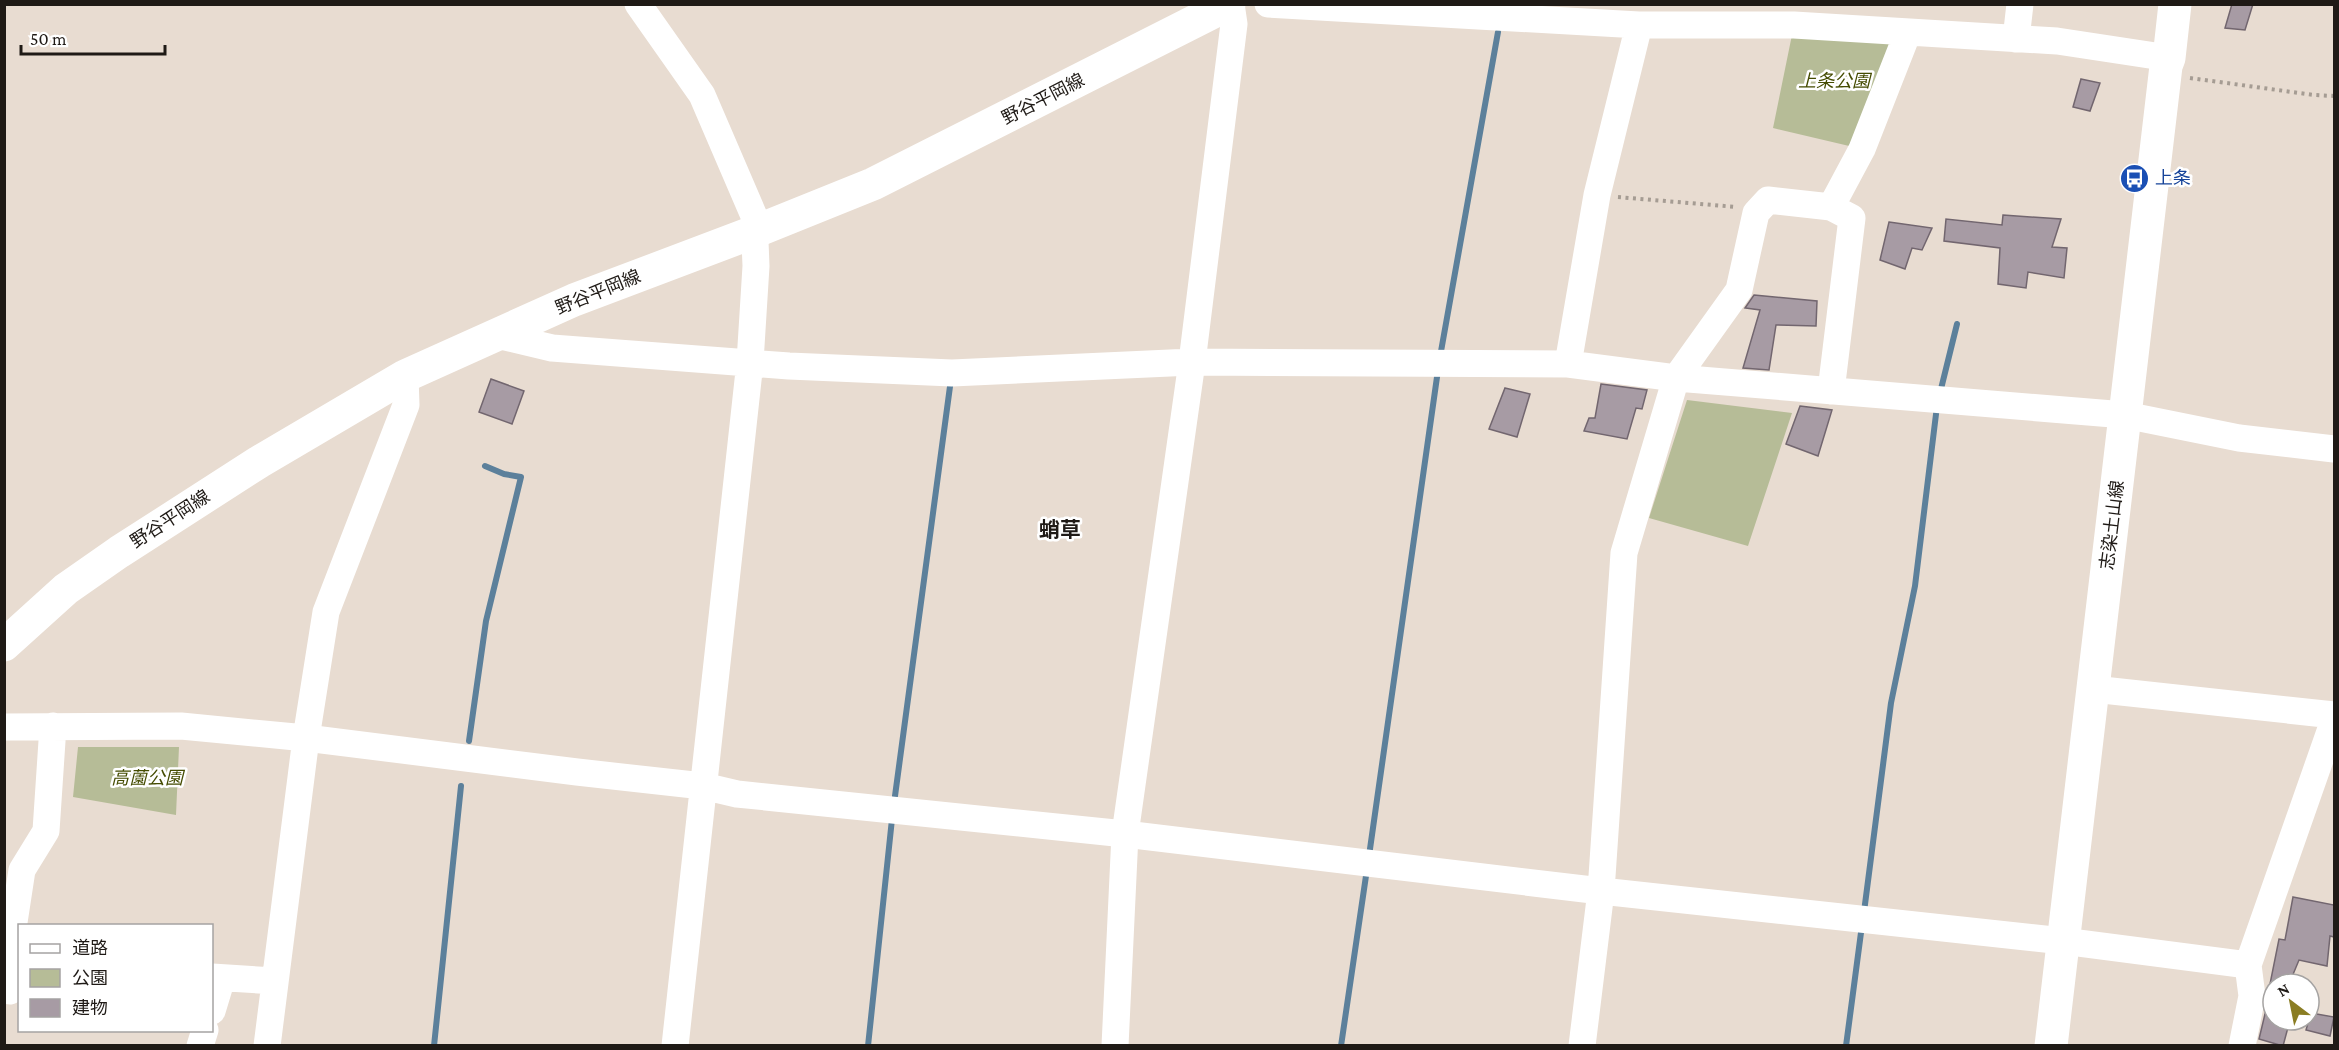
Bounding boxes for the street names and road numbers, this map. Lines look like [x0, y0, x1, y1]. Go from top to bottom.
street label: 野谷平岡線 [998, 70, 1088, 128]
street label: 野谷平岡線 [553, 266, 643, 318]
street label: 志染土山線 [2097, 479, 2127, 571]
street label: 野谷平岡線 [127, 486, 213, 552]

